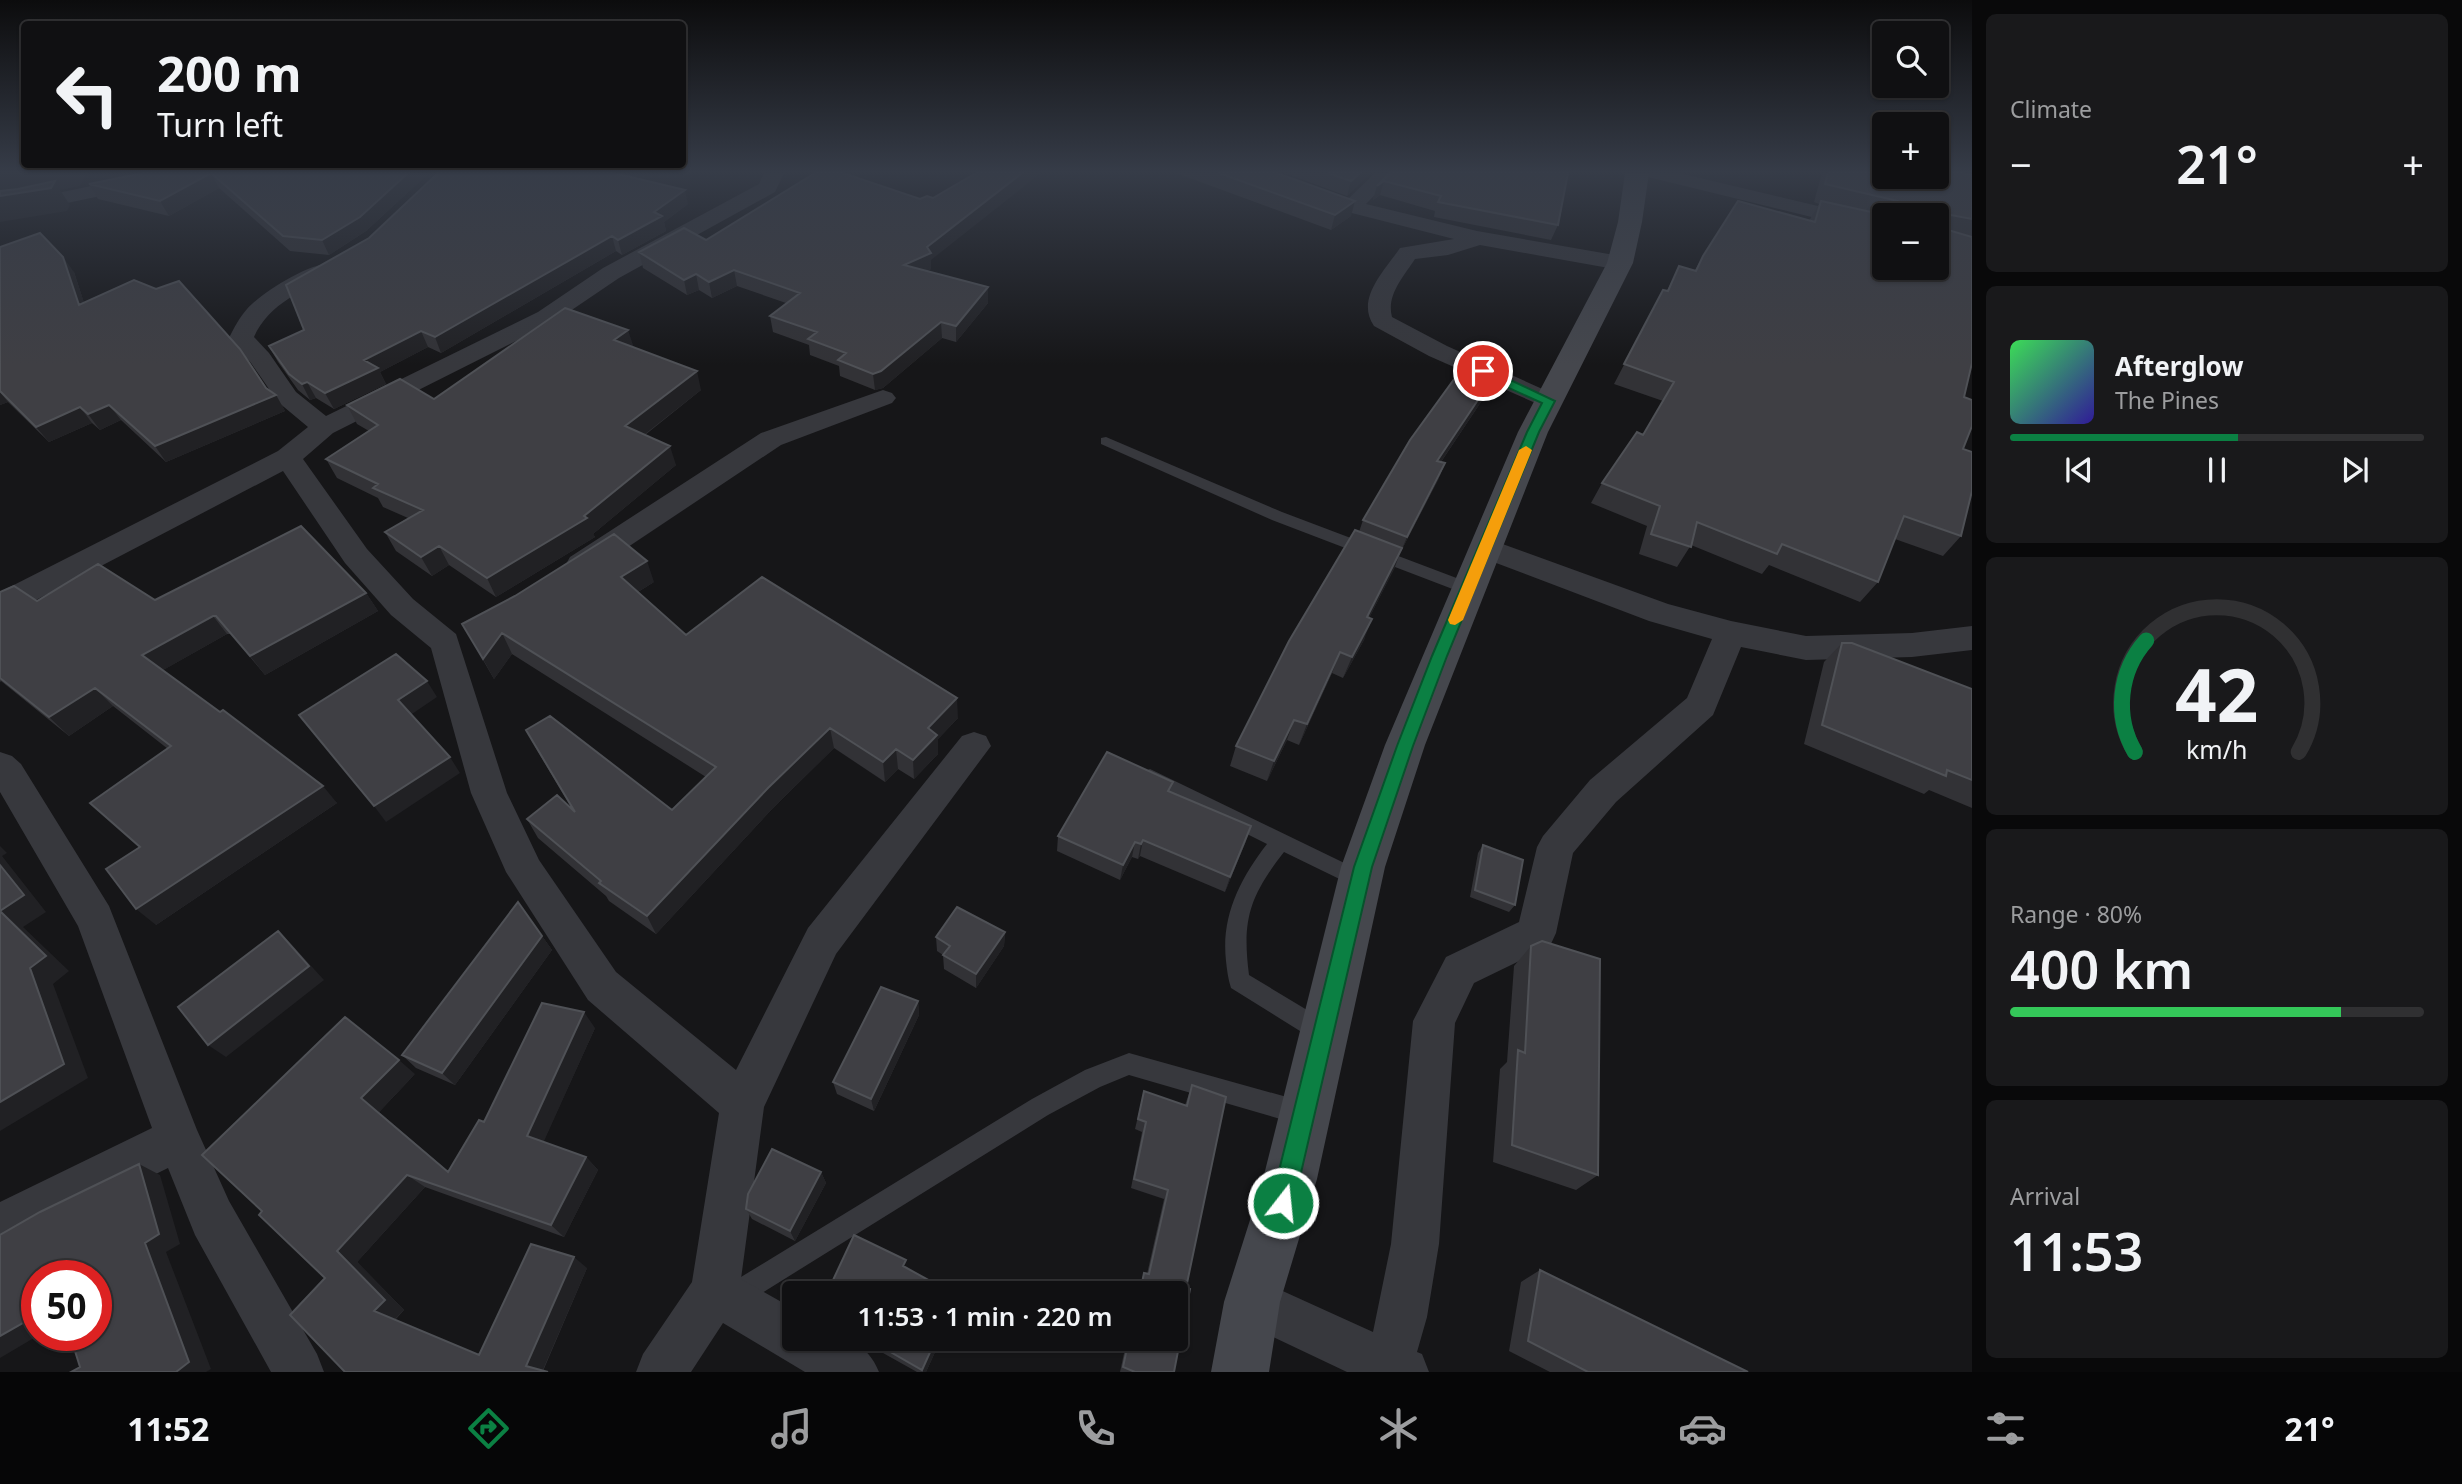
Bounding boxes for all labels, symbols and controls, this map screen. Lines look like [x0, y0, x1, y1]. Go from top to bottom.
map controls [1872, 21, 1949, 280]
button: search [1872, 21, 1949, 98]
text: 200 m [157, 40, 302, 106]
icon: left [42, 49, 133, 140]
text: Climate [2010, 93, 2092, 125]
text: Turn left [157, 103, 283, 146]
button: + [1872, 112, 1949, 189]
text: 21° [2176, 128, 2258, 199]
text: − [2010, 138, 2032, 190]
text: + [2402, 138, 2424, 190]
button: − [1872, 203, 1949, 280]
pin [1453, 341, 1513, 401]
text: Afterglow [2115, 348, 2243, 384]
icon: arrive [1464, 352, 1502, 390]
text: The Pines [2115, 384, 2219, 416]
icon: previous [2060, 451, 2098, 489]
icon: pause [2198, 451, 2236, 489]
icon: next [2336, 451, 2374, 489]
text: 42 [2175, 644, 2259, 743]
text: km/h [2186, 732, 2248, 766]
text: Range · 80% [2010, 898, 2142, 930]
text: 400 km [2010, 933, 2193, 1004]
position arrow [1246, 1166, 1320, 1240]
text: Arrival [2010, 1180, 2080, 1212]
text: 11:53 [2010, 1215, 2143, 1286]
speed limit sign: 50 [21, 1260, 112, 1351]
text: 11:53 · 1 min · 220 m [858, 1298, 1112, 1334]
icon: directions [464, 1404, 513, 1453]
icon: music [767, 1404, 816, 1453]
icon: phone [1071, 1404, 1120, 1453]
icon: climate [1374, 1404, 1423, 1453]
icon: car [1678, 1404, 1727, 1453]
icon: filters [1981, 1404, 2030, 1453]
text: 11:52 [127, 1407, 209, 1450]
text: 21° [2285, 1407, 2335, 1450]

